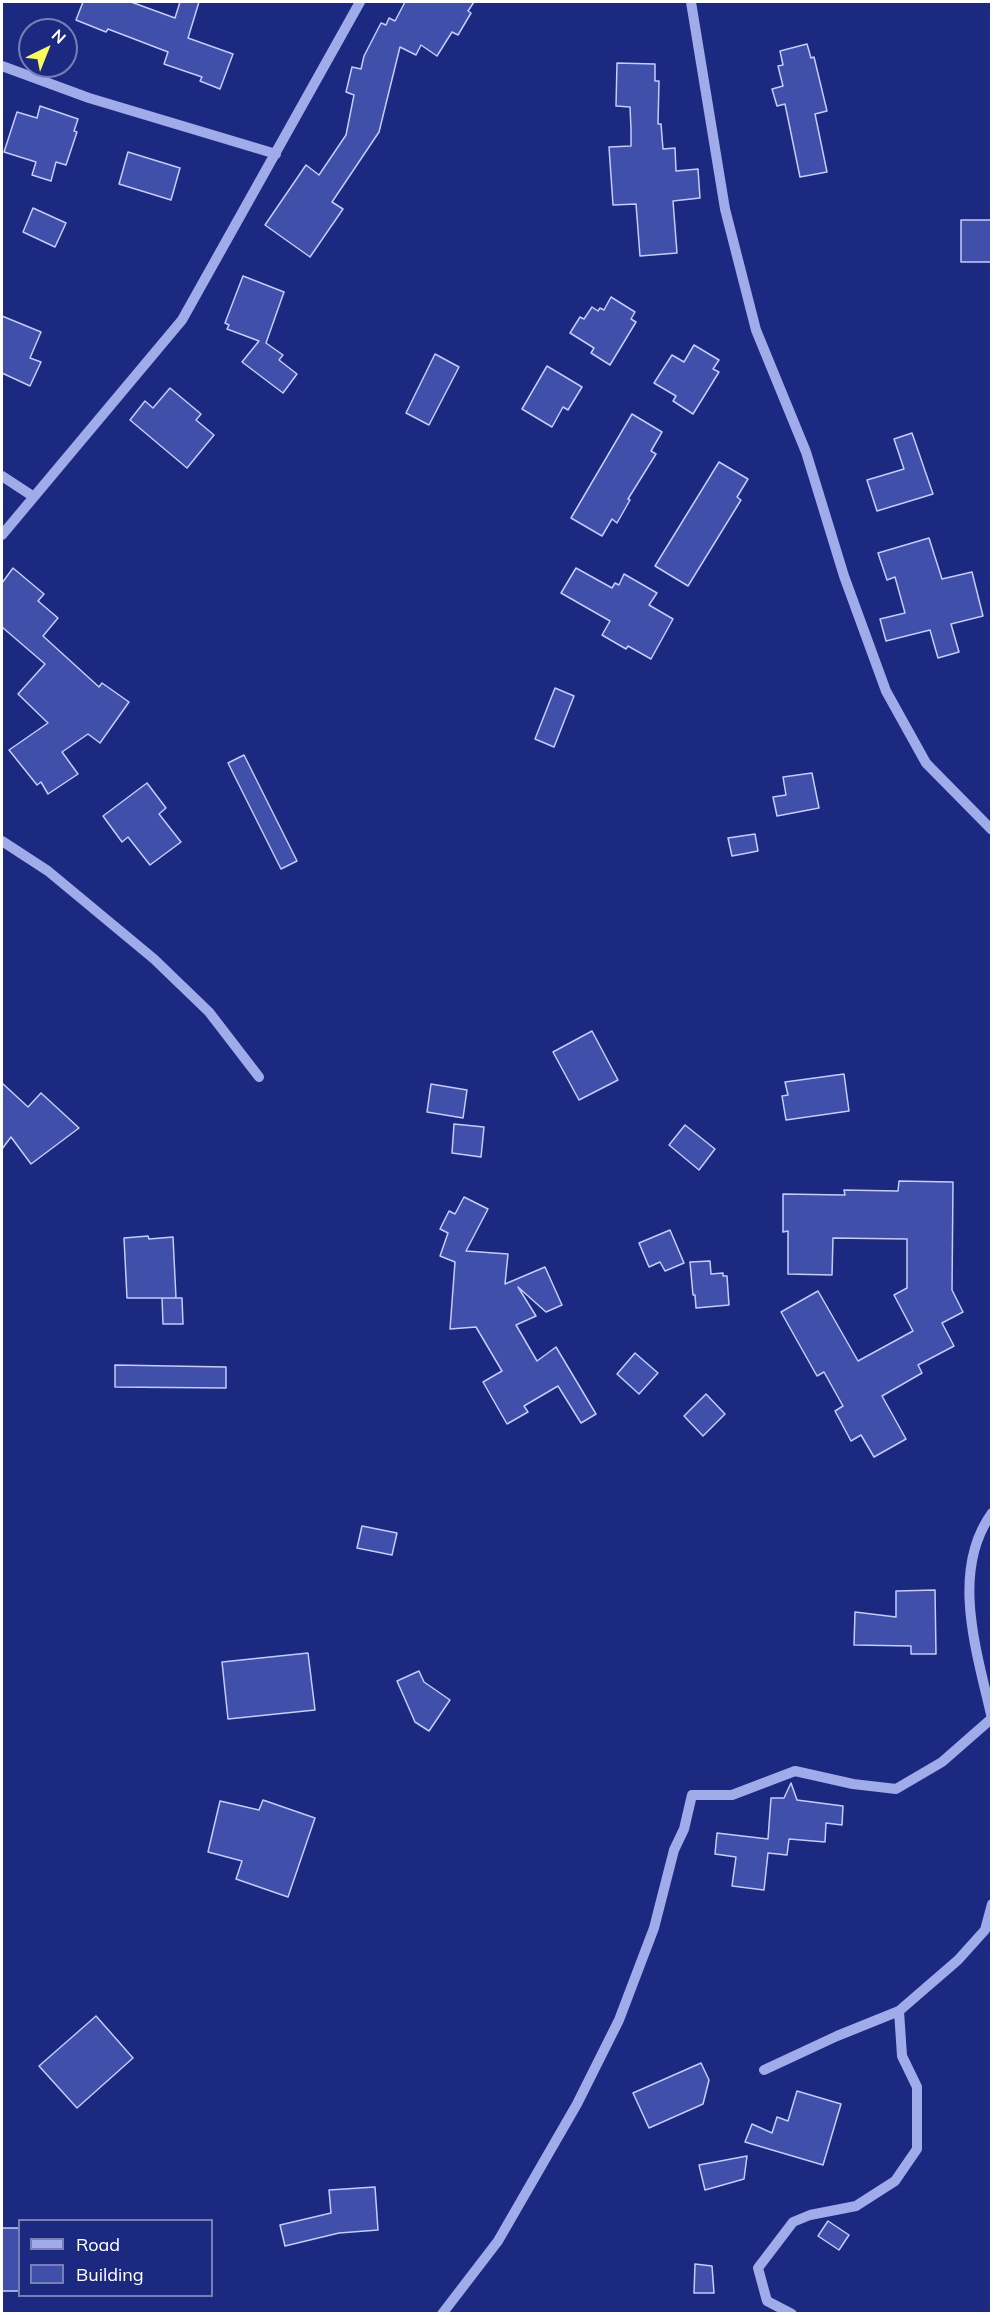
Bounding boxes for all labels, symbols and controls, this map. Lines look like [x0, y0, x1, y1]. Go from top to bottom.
north arrow [18, 18, 78, 78]
text: N [48, 25, 70, 48]
legend [18, 2219, 213, 2297]
text: Road [76, 2233, 120, 2256]
text: Building [76, 2263, 144, 2286]

